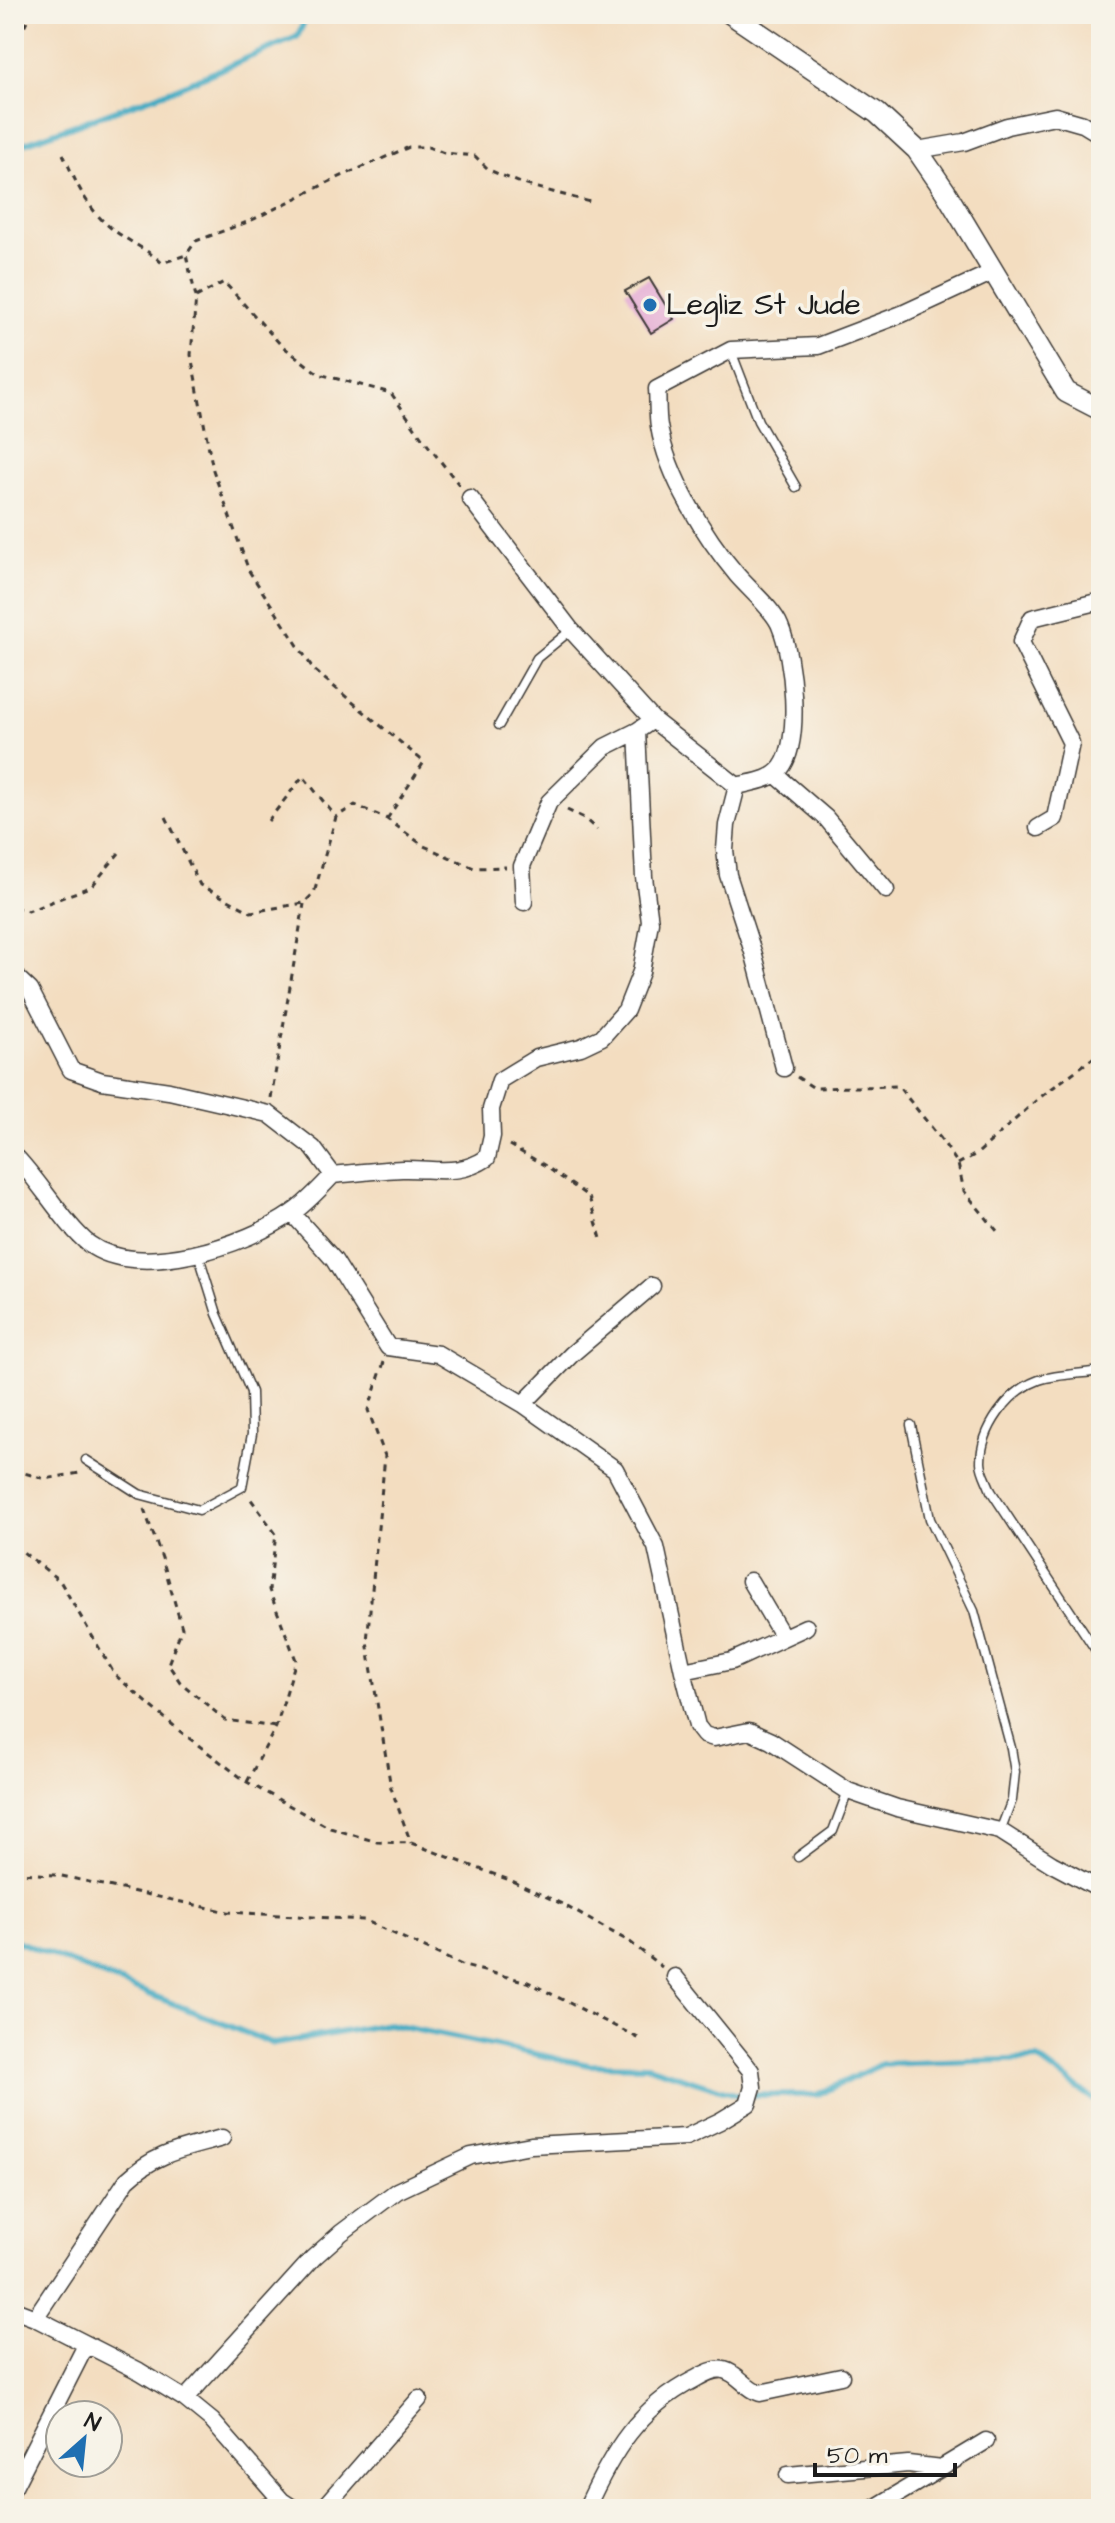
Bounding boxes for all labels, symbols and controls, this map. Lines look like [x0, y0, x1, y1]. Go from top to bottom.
place label: Legliz St Jude [666, 284, 861, 327]
marker: Legliz St Jude [641, 296, 659, 314]
north arrow [44, 2399, 124, 2479]
text: N [79, 2406, 106, 2440]
scale bar [815, 2427, 955, 2477]
text: 50 m [827, 2439, 888, 2473]

